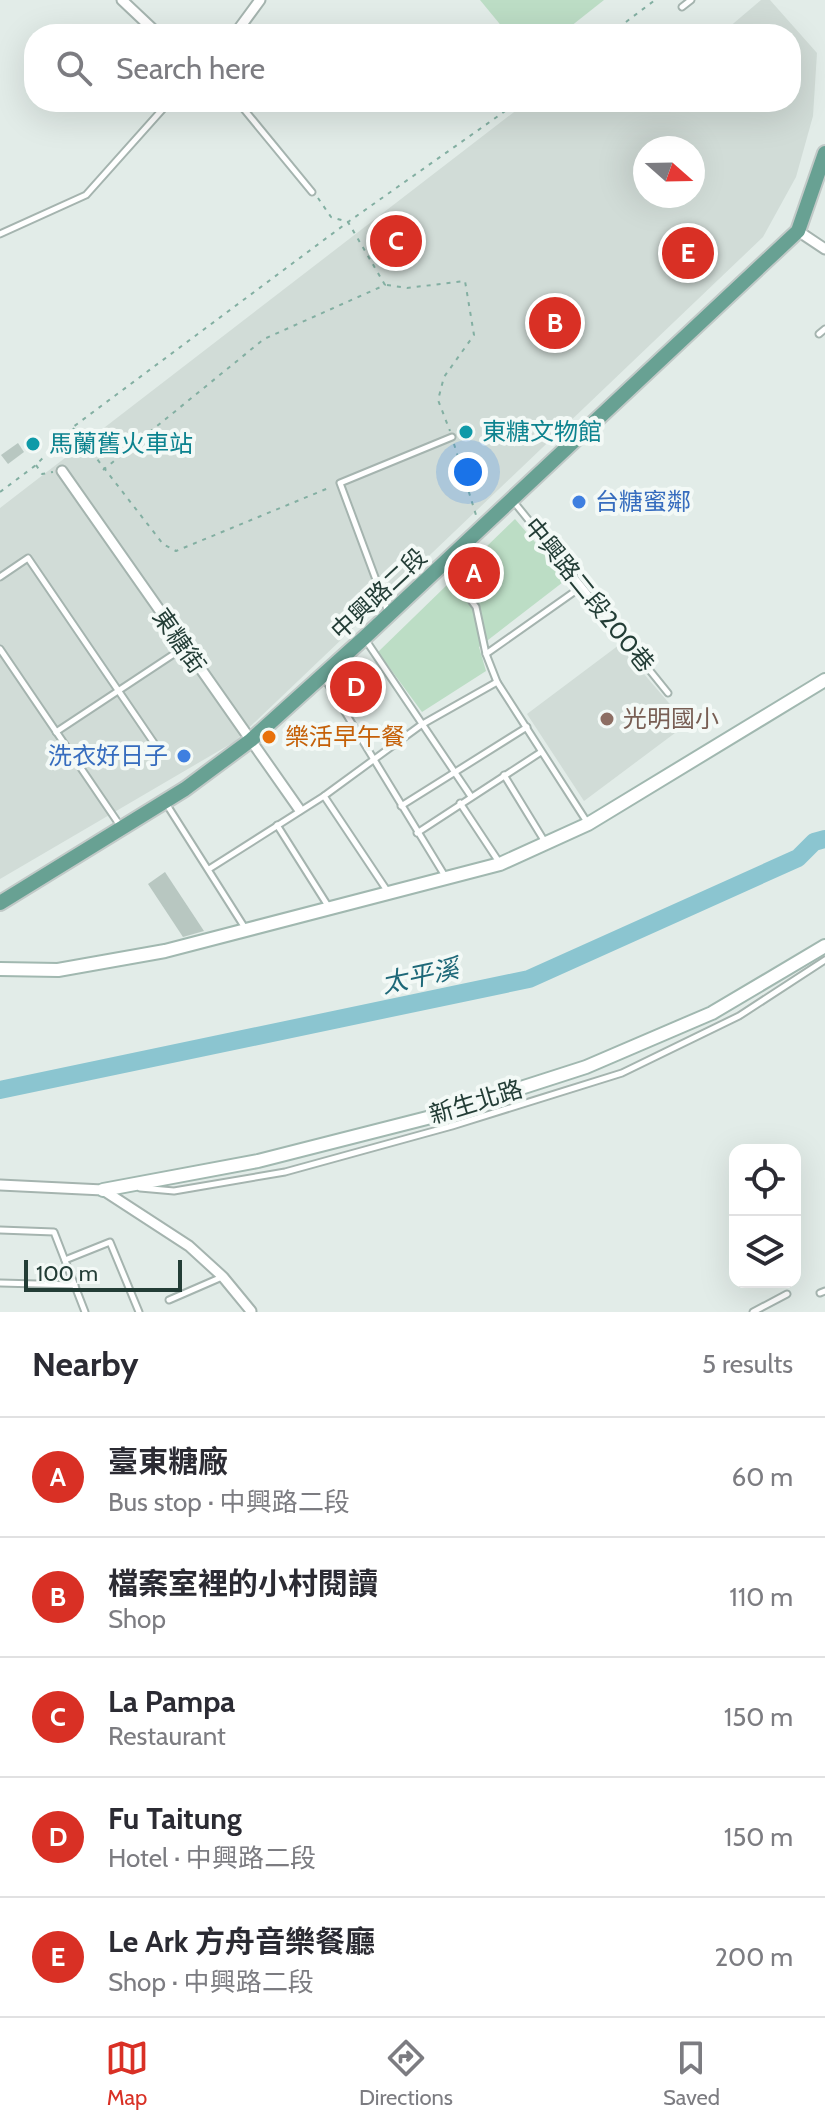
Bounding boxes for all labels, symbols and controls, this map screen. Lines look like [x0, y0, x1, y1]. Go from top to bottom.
search box [24, 24, 801, 112]
icon: search [52, 46, 96, 90]
text: Search here [116, 50, 265, 87]
north arrow [633, 136, 705, 208]
pin: C [370, 211, 422, 271]
pin: E [662, 223, 714, 283]
pin: B [529, 293, 581, 353]
place label: 東糖文物館 [482, 417, 602, 446]
marker: 東糖文物館 [457, 423, 475, 441]
place label: 馬蘭舊火車站 [49, 429, 193, 458]
marker: 馬蘭舊火車站 [24, 435, 42, 453]
your location [448, 452, 488, 492]
place label: 台糖蜜鄰 [595, 487, 691, 516]
marker: 台糖蜜鄰 [570, 493, 588, 511]
street label: 中興路二段200巷 [518, 512, 660, 678]
street label: 中興路二段 [325, 542, 432, 645]
pin: A [448, 543, 500, 603]
street label: 東糖街 [147, 603, 212, 679]
pin: D [330, 657, 382, 717]
place label: 光明國小 [623, 704, 719, 733]
marker: 光明國小 [598, 710, 616, 728]
place label: 樂活早午餐 [285, 722, 405, 751]
marker: 樂活早午餐 [260, 728, 278, 746]
place label: 洗衣好日子 [48, 741, 168, 770]
marker: 洗衣好日子 [175, 747, 193, 765]
water label: 太平溪 [379, 951, 465, 1000]
street label: 新生北路 [426, 1074, 526, 1129]
map controls [729, 1144, 801, 1288]
button: locate [729, 1144, 801, 1216]
button: layers [729, 1216, 801, 1288]
scale bar [24, 1256, 182, 1292]
text: 100 m [36, 1260, 98, 1287]
text: Nearby [32, 1343, 139, 1385]
text: 5 results [702, 1348, 793, 1380]
text: 臺東糖廠 [108, 1443, 228, 1480]
text: A [50, 1461, 66, 1493]
text: 60 m [731, 1461, 793, 1493]
text: Bus stop · 中興路二段 [108, 1486, 350, 1518]
text: 檔案室裡的小村閱讀 [108, 1565, 378, 1602]
text: B [50, 1581, 66, 1613]
text: 110 m [729, 1581, 793, 1613]
text: Shop [108, 1603, 166, 1635]
text: La Pampa [108, 1683, 235, 1720]
text: C [50, 1701, 66, 1733]
text: 150 m [724, 1701, 793, 1733]
text: Restaurant [108, 1720, 226, 1752]
text: Fu Taitung [108, 1800, 242, 1837]
text: D [49, 1821, 67, 1853]
text: 150 m [724, 1821, 793, 1853]
text: Hotel · 中興路二段 [108, 1842, 316, 1874]
text: Le Ark 方舟音樂餐廳 [108, 1923, 375, 1960]
text: E [51, 1941, 65, 1973]
text: 200 m [714, 1941, 793, 1973]
text: Shop · 中興路二段 [108, 1966, 314, 1998]
tab: Map [105, 2036, 149, 2111]
tab: Directions [359, 2036, 453, 2111]
tab: Saved [663, 2036, 720, 2111]

